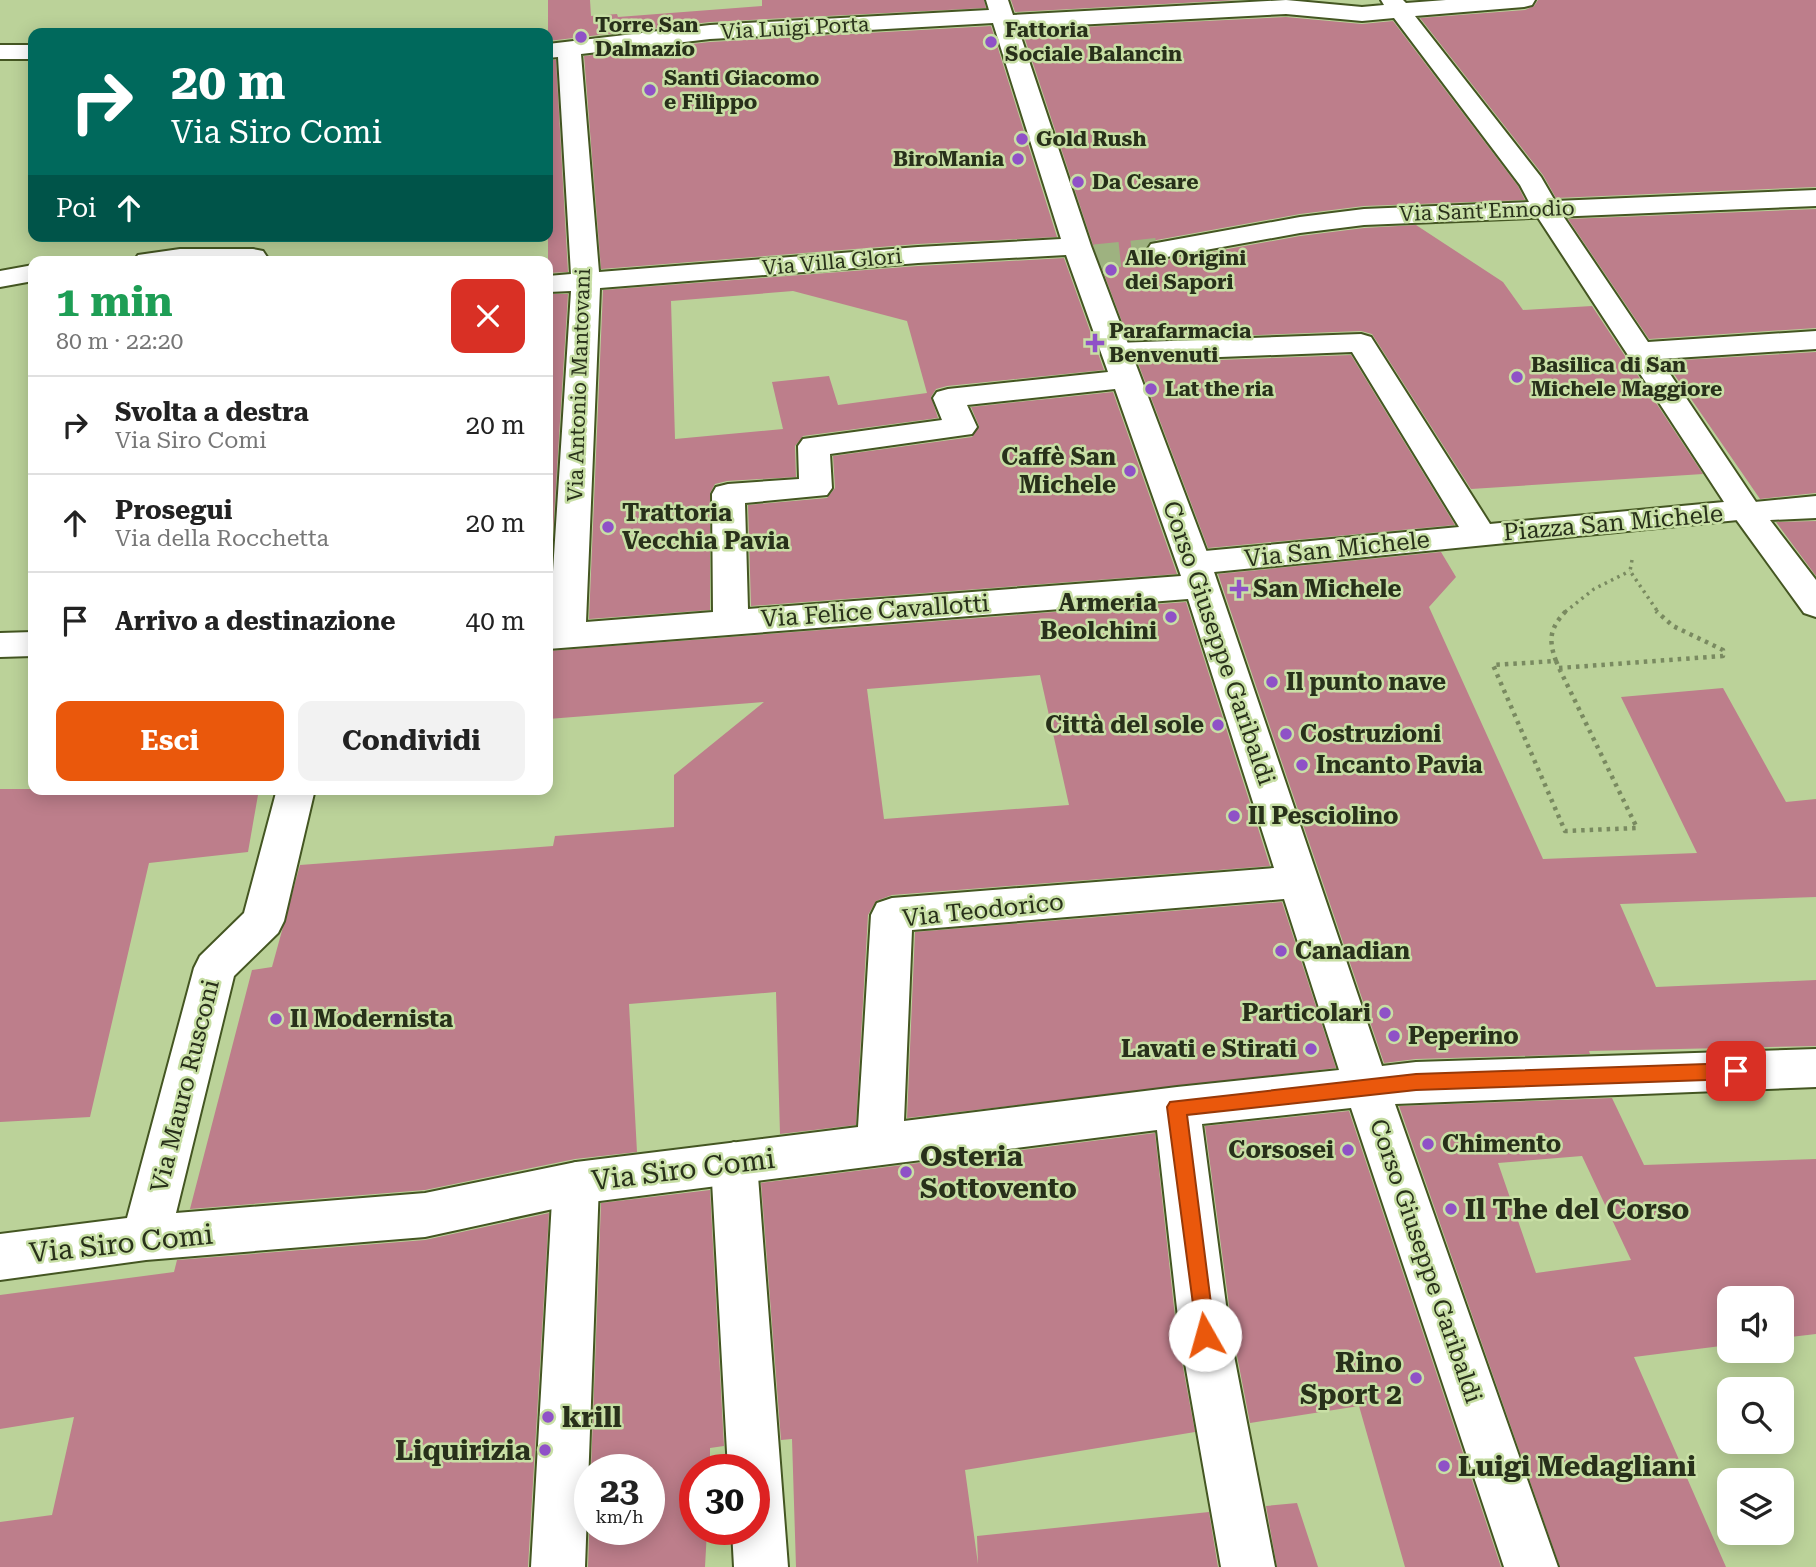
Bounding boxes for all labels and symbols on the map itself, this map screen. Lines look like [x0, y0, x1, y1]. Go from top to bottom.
street label: Via Luigi Porta [720, 12, 871, 44]
place label: Torre San Dalmazio [595, 13, 699, 61]
place label: Fattoria Sociale Balancin [1005, 18, 1182, 66]
marker: Torre San Dalmazio [573, 29, 589, 45]
marker: Fattoria Sociale Balancin [983, 34, 999, 50]
place label: Santi Giacomo e Filippo [664, 66, 819, 114]
marker: Santi Giacomo e Filippo [642, 82, 658, 98]
place label: Gold Rush [1036, 127, 1146, 151]
marker: Gold Rush [1014, 131, 1030, 147]
place label: BiroMania [893, 147, 1005, 171]
marker: BiroMania [1010, 151, 1026, 167]
place label: Da Cesare [1092, 170, 1199, 194]
marker: Da Cesare [1070, 174, 1086, 190]
street label: Via Sant'Ennodio [1399, 196, 1575, 226]
street label: Via Villa Glori [761, 244, 903, 280]
place label: Alle Origini dei Sapori [1125, 246, 1246, 294]
marker: Alle Origini dei Sapori [1103, 262, 1119, 278]
street label: Via Antonio Mantovani [563, 268, 595, 502]
place label: Parafarmacia Benvenuti [1109, 319, 1252, 367]
marker: Parafarmacia Benvenuti [1087, 335, 1103, 351]
place label: Basilica di San Michele Maggiore [1531, 353, 1722, 401]
marker: Basilica di San Michele Maggiore [1509, 369, 1525, 385]
place label: Lat the ria [1165, 377, 1274, 401]
marker: Lat the ria [1143, 381, 1159, 397]
place label: Caffè San Michele [1001, 443, 1116, 499]
marker: Caffè San Michele [1122, 463, 1138, 479]
street label: Corso Giuseppe Garibaldi [1157, 497, 1281, 789]
place label: Trattoria Vecchia Pavia [622, 499, 790, 555]
street label: Piazza San Michele [1502, 499, 1724, 547]
marker: Trattoria Vecchia Pavia [600, 519, 616, 535]
street label: Via San Michele [1243, 525, 1431, 573]
place label: San Michele [1253, 575, 1402, 603]
marker: San Michele [1231, 581, 1247, 597]
street label: Via Felice Cavallotti [760, 589, 990, 633]
place label: Armeria Beolchini [1040, 589, 1157, 645]
marker: Armeria Beolchini [1163, 609, 1179, 625]
place label: Il punto nave [1286, 668, 1446, 696]
marker: Il punto nave [1264, 674, 1280, 690]
place label: Città del sole [1045, 711, 1204, 739]
marker: Città del sole [1210, 717, 1226, 733]
place label: Costruzioni [1300, 720, 1441, 748]
marker: Costruzioni [1278, 726, 1294, 742]
place label: Incanto Pavia [1316, 751, 1483, 779]
marker: Incanto Pavia [1294, 757, 1310, 773]
place label: Il Pesciolino [1248, 802, 1399, 830]
marker: Il Pesciolino [1226, 808, 1242, 824]
street label: Via Teodorico [901, 888, 1065, 932]
place label: Canadian [1295, 937, 1410, 965]
marker: Canadian [1273, 943, 1289, 959]
street label: Via Mauro Rusconi [145, 976, 225, 1195]
place label: Particolari [1242, 999, 1371, 1027]
place label: Il Modernista [290, 1005, 453, 1033]
marker: Particolari [1377, 1005, 1393, 1021]
marker: Il Modernista [268, 1011, 284, 1027]
place label: Peperino [1408, 1022, 1519, 1050]
marker: Peperino [1386, 1028, 1402, 1044]
place label: Lavati e Stirati [1121, 1035, 1297, 1063]
marker: Lavati e Stirati [1303, 1041, 1319, 1057]
pin [1706, 1041, 1766, 1101]
street label: Corso Giuseppe Garibaldi [1364, 1115, 1488, 1407]
place label: Chimento [1442, 1130, 1561, 1158]
place label: Corsosei [1228, 1136, 1334, 1164]
marker: Chimento [1420, 1136, 1436, 1152]
place label: Osteria Sottovento [920, 1140, 1077, 1205]
street label: Via Siro Comi [589, 1142, 777, 1197]
marker: Corsosei [1340, 1142, 1356, 1158]
marker: Osteria Sottovento [898, 1164, 914, 1180]
place label: Il The del Corso [1465, 1193, 1689, 1226]
marker: Il The del Corso [1443, 1201, 1459, 1217]
street label: Via Siro Comi [28, 1217, 215, 1270]
position arrow [1168, 1298, 1242, 1372]
place label: Rino Sport 2 [1300, 1346, 1402, 1411]
marker: Rino Sport 2 [1408, 1370, 1424, 1386]
place label: krill [562, 1401, 622, 1434]
marker: krill [540, 1409, 556, 1425]
place label: Liquirizia [395, 1434, 532, 1467]
marker: Liquirizia [537, 1442, 553, 1458]
place label: Luigi Medagliani [1458, 1450, 1696, 1483]
speed limit sign: 30 [679, 1454, 770, 1545]
marker: Luigi Medagliani [1436, 1458, 1452, 1474]

